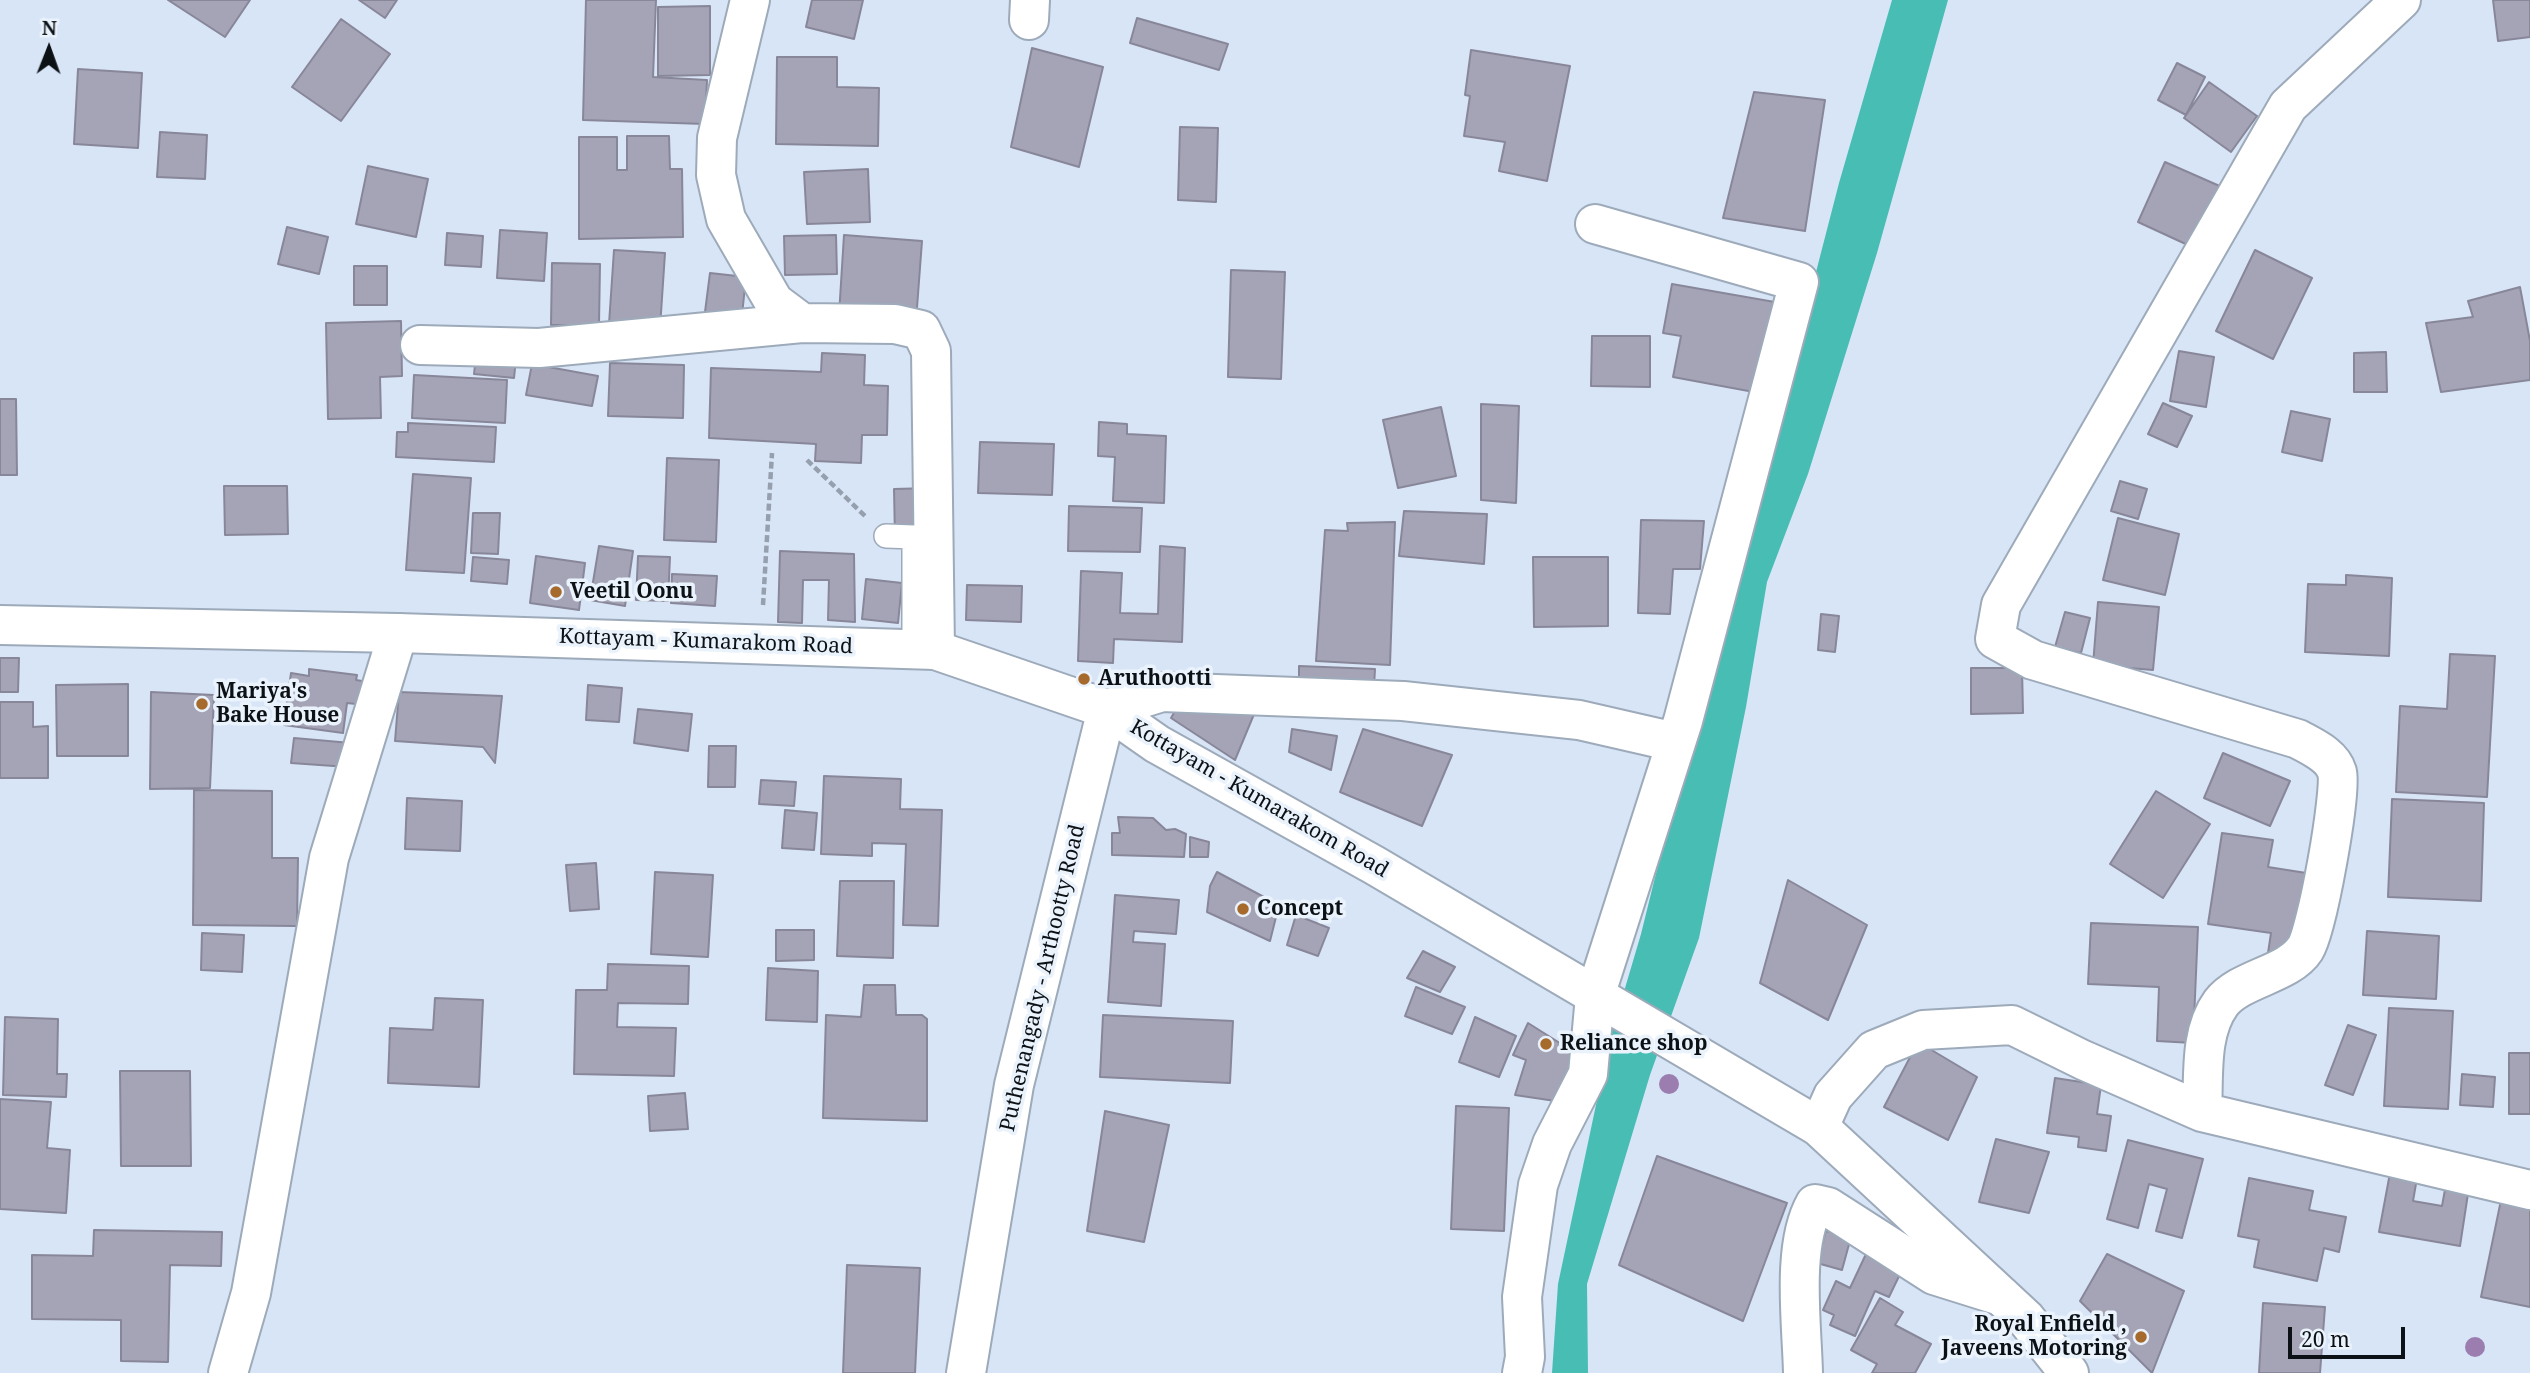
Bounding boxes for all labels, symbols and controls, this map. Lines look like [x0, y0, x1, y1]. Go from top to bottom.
north arrow [14, 14, 84, 84]
text: N [42, 15, 57, 41]
place label: Veetil Oonu [570, 579, 694, 605]
marker: Veetil Oonu [548, 584, 564, 600]
street label: Kottayam - Kumarakom Road [559, 624, 853, 660]
place label: Aruthootti [1098, 666, 1212, 692]
marker: Aruthootti [1076, 671, 1092, 687]
place label: Mariya's Bake House [216, 679, 339, 729]
marker: Mariya's Bake House [194, 696, 210, 712]
street label: Kottayam - Kumarakom Road [1125, 715, 1393, 883]
street label: Puthenangady - Arthootty Road [995, 822, 1091, 1134]
place label: Concept [1257, 896, 1343, 922]
marker: Concept [1235, 901, 1251, 917]
place label: Reliance shop [1560, 1031, 1707, 1057]
marker: Reliance shop [1538, 1036, 1554, 1052]
place label: Royal Enfield , Javeens Motoring [1941, 1312, 2127, 1362]
scale bar [2292, 1314, 2409, 1358]
text: 20 m [2301, 1325, 2350, 1353]
marker: Royal Enfield , Javeens Motoring [2133, 1329, 2149, 1345]

